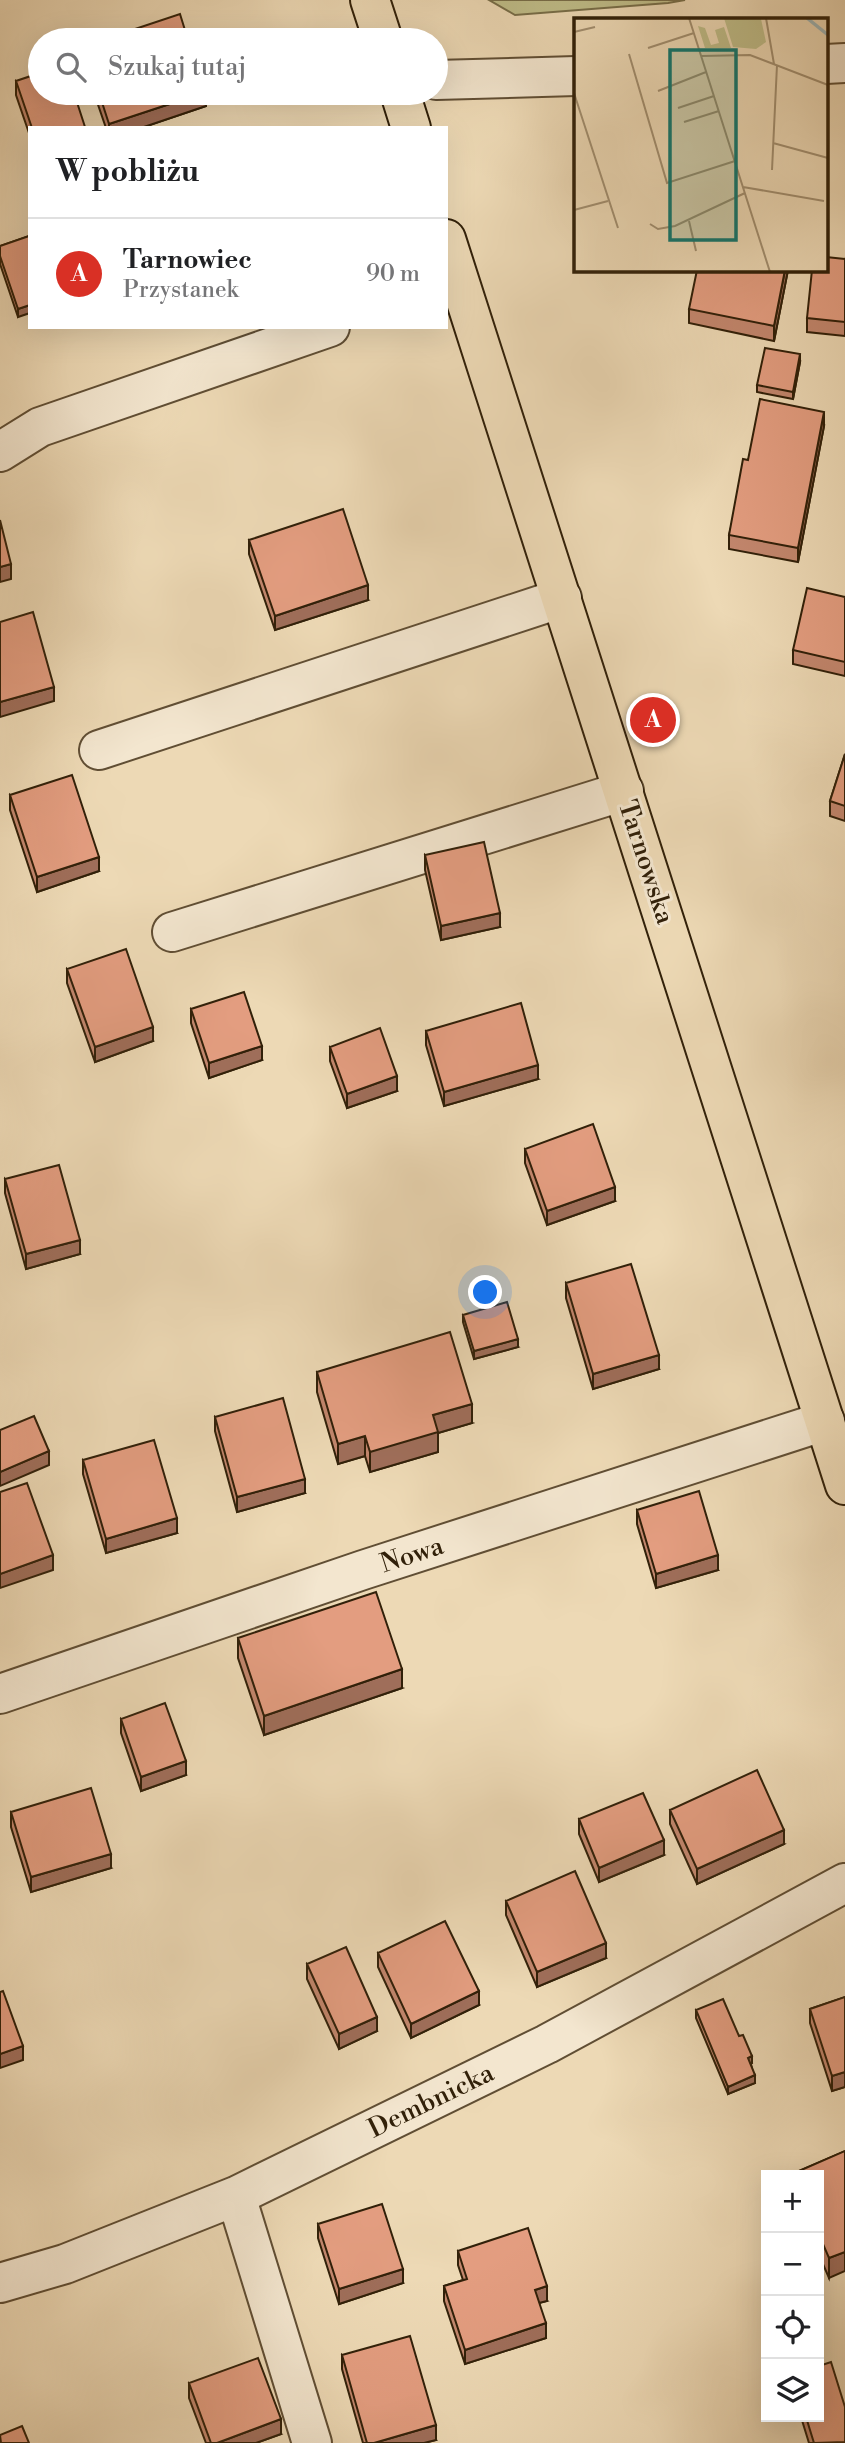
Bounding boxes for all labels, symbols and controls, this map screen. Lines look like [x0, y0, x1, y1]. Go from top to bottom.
inset map [574, 18, 828, 271]
search box [28, 28, 448, 105]
icon: search [52, 48, 90, 86]
text: Szukaj tutaj [108, 51, 247, 83]
text: W pobliżu [56, 153, 199, 191]
text: Tarnowiec [123, 244, 252, 276]
text: A [71, 260, 87, 288]
text: 90 m [366, 260, 420, 288]
text: Przystanek [123, 276, 239, 304]
pin: A [630, 694, 676, 746]
street label: Tarnowska [611, 796, 681, 929]
your location [468, 1275, 502, 1309]
street label: Nowa [376, 1530, 448, 1580]
street label: Dembnicka [363, 2057, 500, 2145]
map controls [761, 2170, 824, 2422]
button: + [761, 2170, 824, 2233]
button: − [761, 2233, 824, 2296]
button: locate [761, 2296, 824, 2359]
button: layers [761, 2359, 824, 2422]

